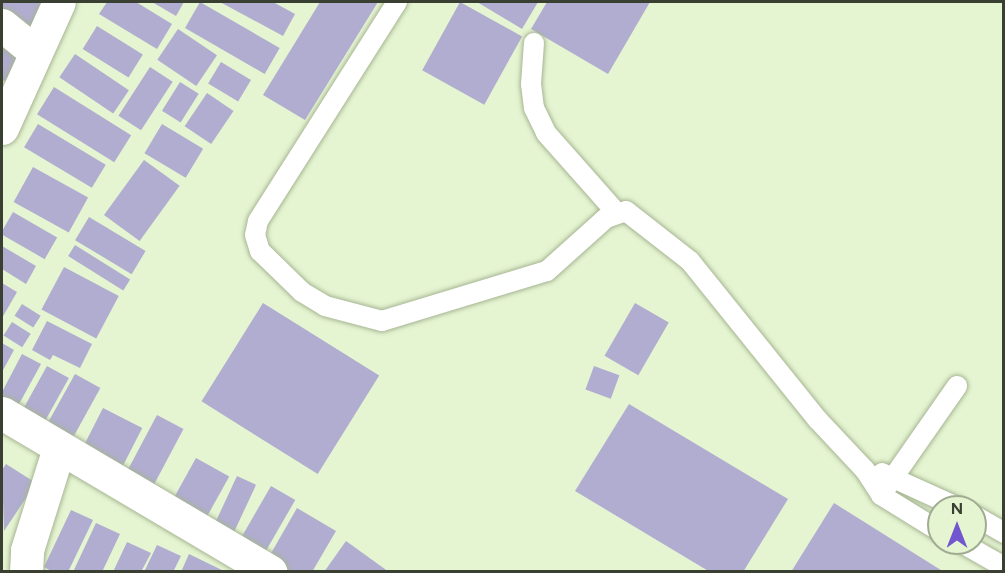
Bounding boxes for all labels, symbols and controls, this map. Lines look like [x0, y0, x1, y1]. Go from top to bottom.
north arrow [927, 495, 987, 555]
text: N [951, 499, 963, 518]

